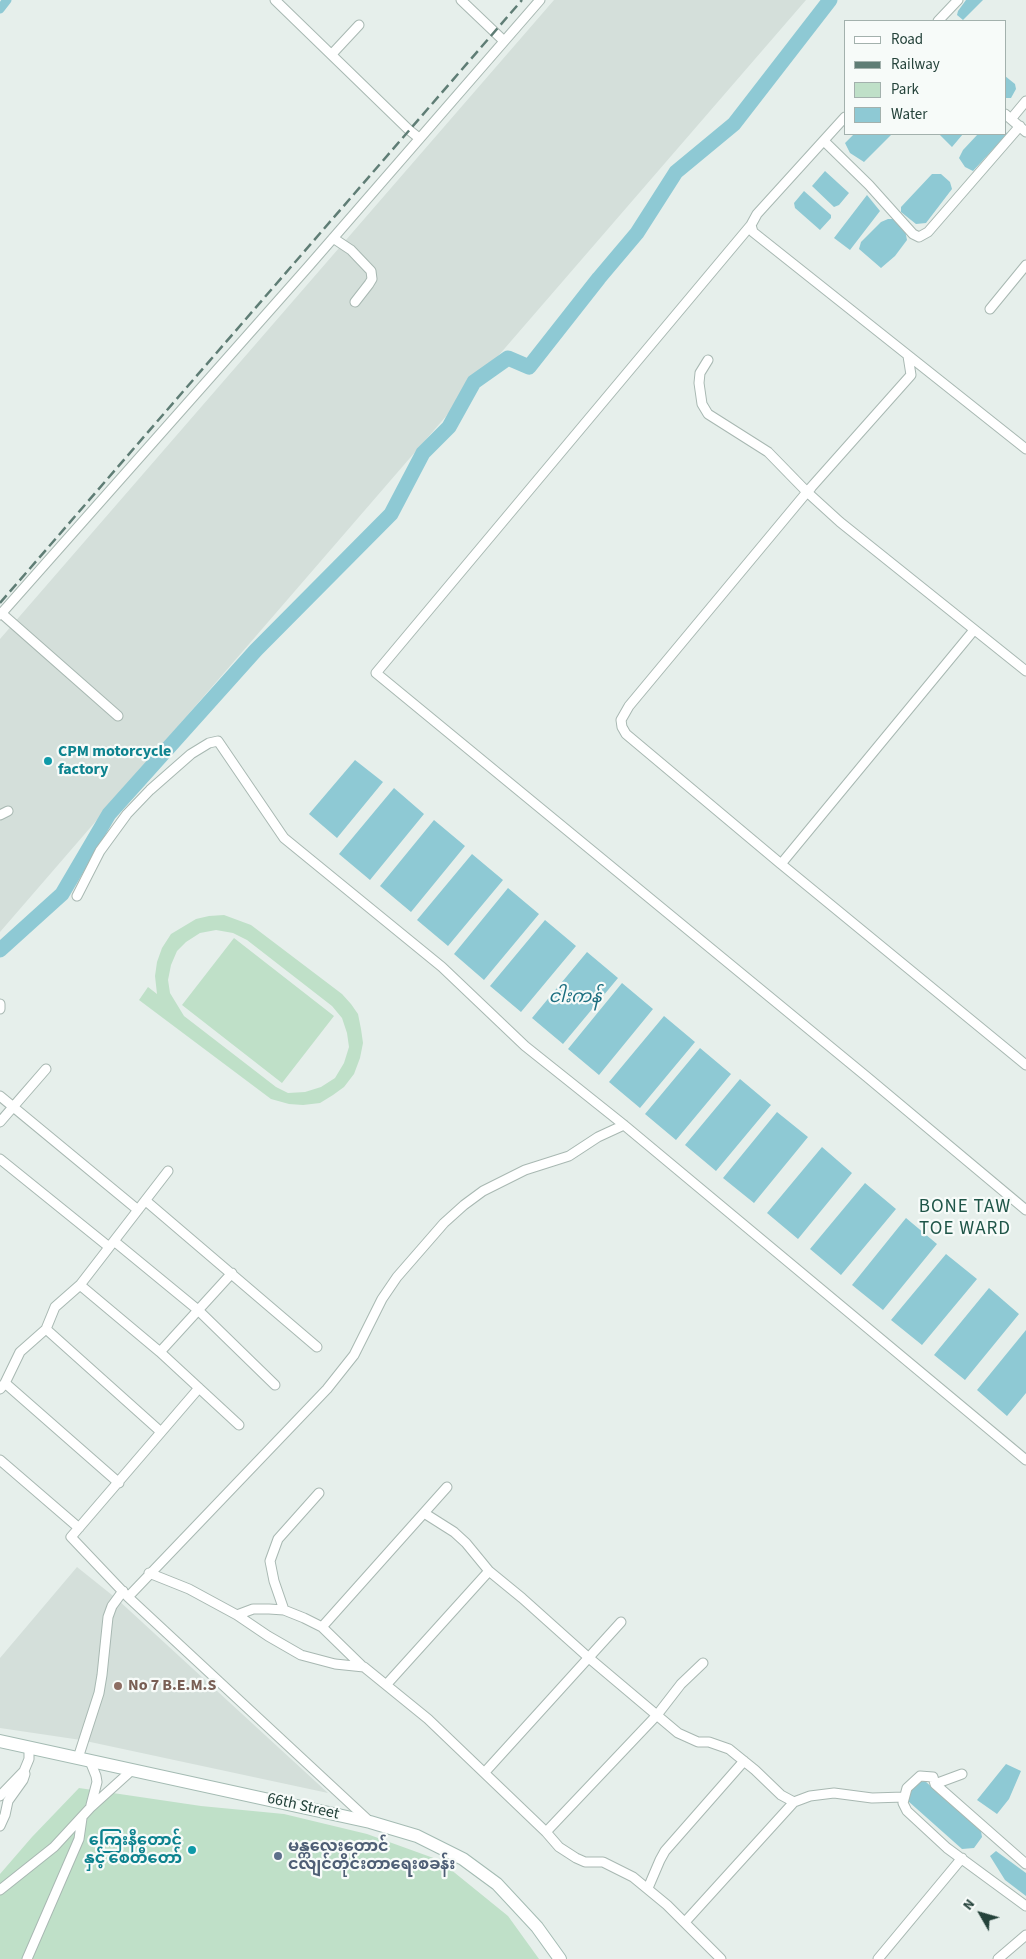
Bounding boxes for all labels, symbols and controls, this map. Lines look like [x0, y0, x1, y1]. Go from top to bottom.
legend [844, 20, 1006, 135]
text: Road [891, 29, 923, 50]
text: Railway [891, 54, 940, 75]
text: Park [891, 79, 919, 100]
text: Water [891, 104, 927, 125]
place label: CPM motorcycle factory [58, 742, 171, 780]
marker: CPM motorcycle factory [42, 755, 54, 767]
water label: ငါးကန် [548, 987, 602, 1009]
district label: BONE TAW TOE WARD [918, 1197, 1012, 1241]
place label: No 7 B.E.M.S [128, 1676, 216, 1696]
marker: No 7 B.E.M.S [112, 1680, 124, 1692]
street label: 66th Street [265, 1789, 341, 1825]
place label: ကြေးနီတောင် နှင့် စေတီတော် [84, 1831, 182, 1869]
place label: မန္တလေးတောင် ငလျင်တိုင်းတာရေးစခန်း [288, 1837, 455, 1875]
marker: ကြေးနီတောင် နှင့် စေတီတော် [186, 1844, 198, 1856]
marker: မန္တလေးတောင် ငလျင်တိုင်းတာရေးစခန်း [272, 1850, 284, 1862]
north arrow [956, 1889, 1006, 1939]
text: N [958, 1895, 980, 1915]

